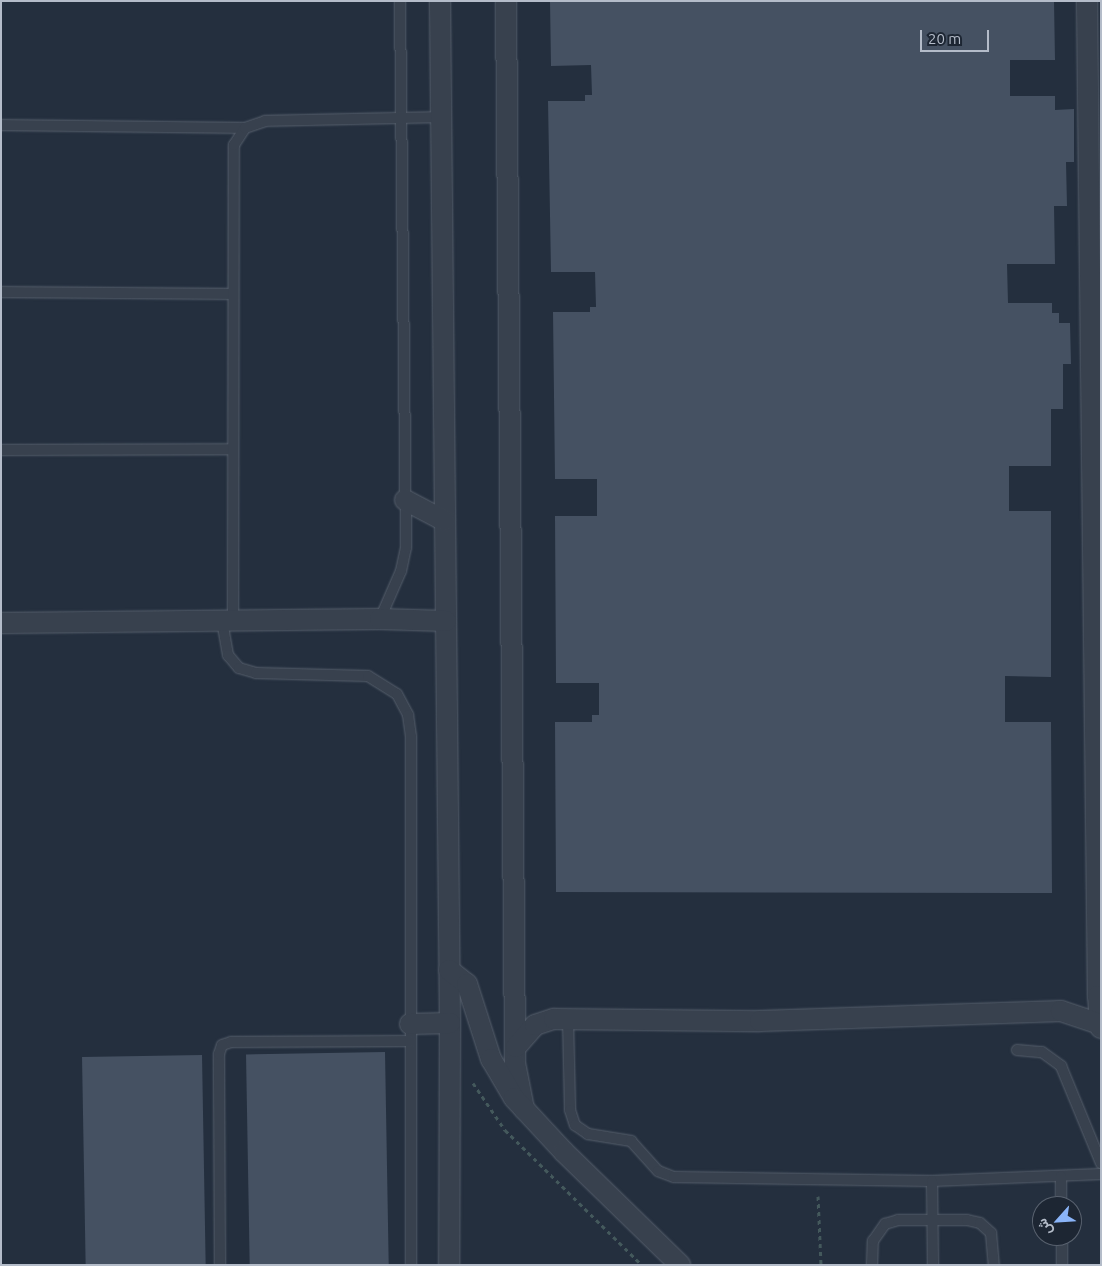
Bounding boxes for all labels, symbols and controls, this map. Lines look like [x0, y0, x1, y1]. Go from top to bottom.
scale bar [922, 20, 991, 52]
text: 20 m [928, 30, 961, 47]
north arrow [1032, 1196, 1082, 1246]
text: ش [1034, 1216, 1055, 1238]

